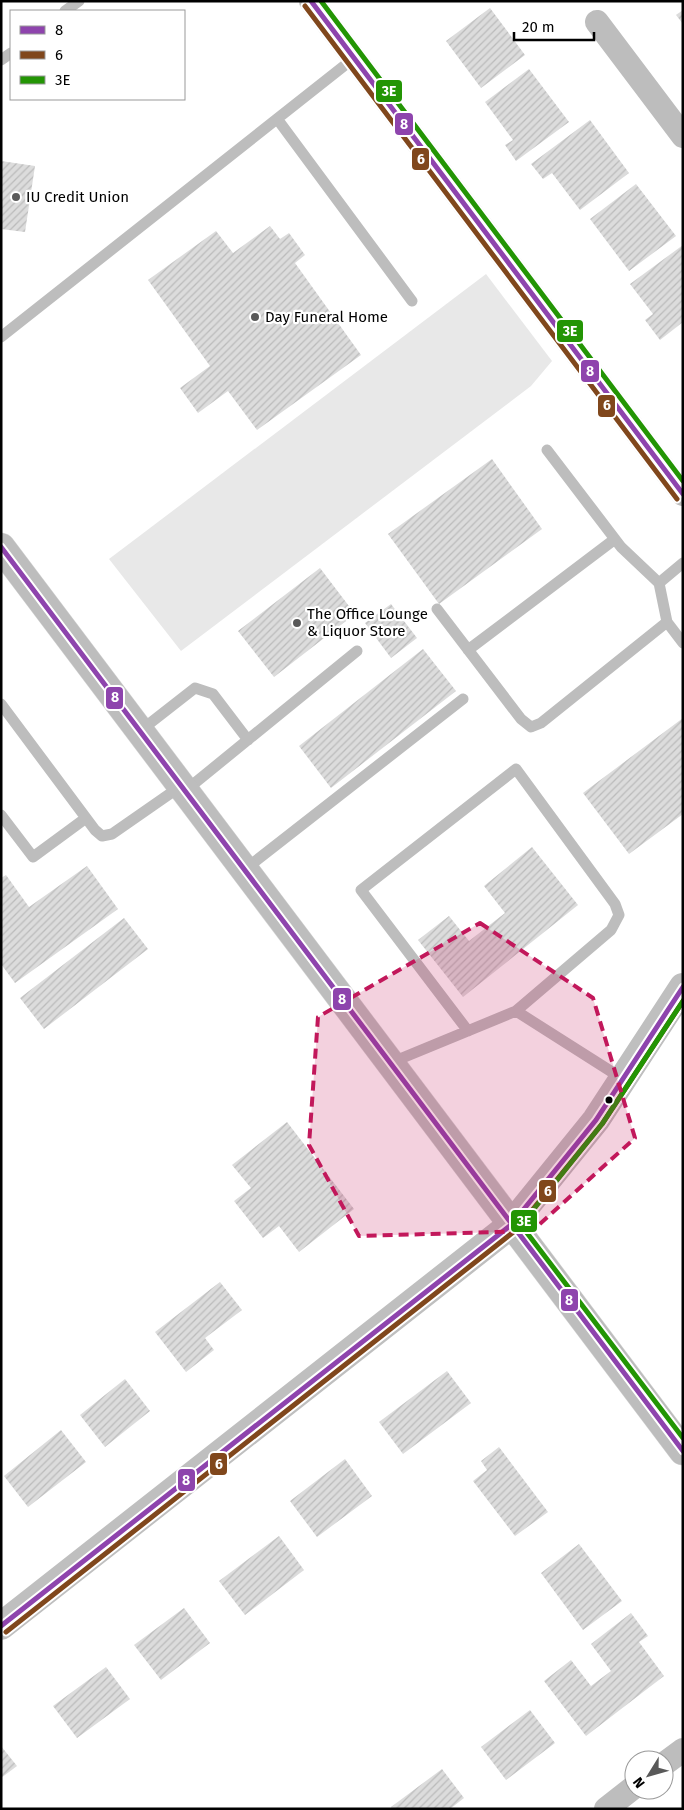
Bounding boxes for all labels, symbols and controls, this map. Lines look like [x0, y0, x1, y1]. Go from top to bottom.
legend [10, 10, 185, 100]
scale bar [514, 10, 594, 42]
text: 20 m [522, 18, 555, 36]
text: 8 [55, 21, 63, 39]
text: 6 [55, 46, 63, 64]
text: 3E [55, 71, 71, 89]
line badge: 3E [375, 79, 403, 103]
text: 3E [381, 83, 396, 100]
line badge: 8 [394, 112, 414, 136]
text: 8 [400, 116, 408, 133]
line badge: 6 [411, 147, 430, 171]
text: 6 [417, 151, 425, 168]
place label: IU Credit Union [26, 188, 129, 206]
marker: IU Credit Union [10, 191, 22, 203]
place label: Day Funeral Home [265, 308, 388, 326]
marker: Day Funeral Home [249, 311, 261, 323]
line badge: 3E [556, 319, 584, 343]
text: 3E [562, 323, 577, 340]
line badge: 8 [580, 359, 600, 383]
text: 8 [586, 363, 594, 380]
line badge: 6 [597, 394, 616, 418]
text: 6 [603, 397, 611, 414]
place label: The Office Lounge & Liquor Store [307, 605, 428, 640]
marker: The Office Lounge & Liquor Store [291, 617, 303, 629]
line badge: 8 [105, 686, 124, 710]
text: 8 [111, 689, 119, 706]
line badge: 8 [332, 987, 352, 1011]
text: 8 [338, 991, 346, 1008]
unlabelled marker [604, 1095, 614, 1105]
line badge: 6 [538, 1179, 557, 1203]
text: 6 [544, 1183, 552, 1200]
line badge: 3E [510, 1209, 538, 1233]
text: 3E [516, 1213, 531, 1230]
line badge: 8 [560, 1288, 579, 1312]
text: 8 [565, 1292, 573, 1309]
line badge: 6 [209, 1452, 228, 1476]
text: 6 [215, 1456, 223, 1473]
line badge: 8 [177, 1468, 196, 1492]
text: 8 [182, 1472, 190, 1489]
north arrow [624, 1750, 674, 1800]
text: N [629, 1774, 649, 1791]

